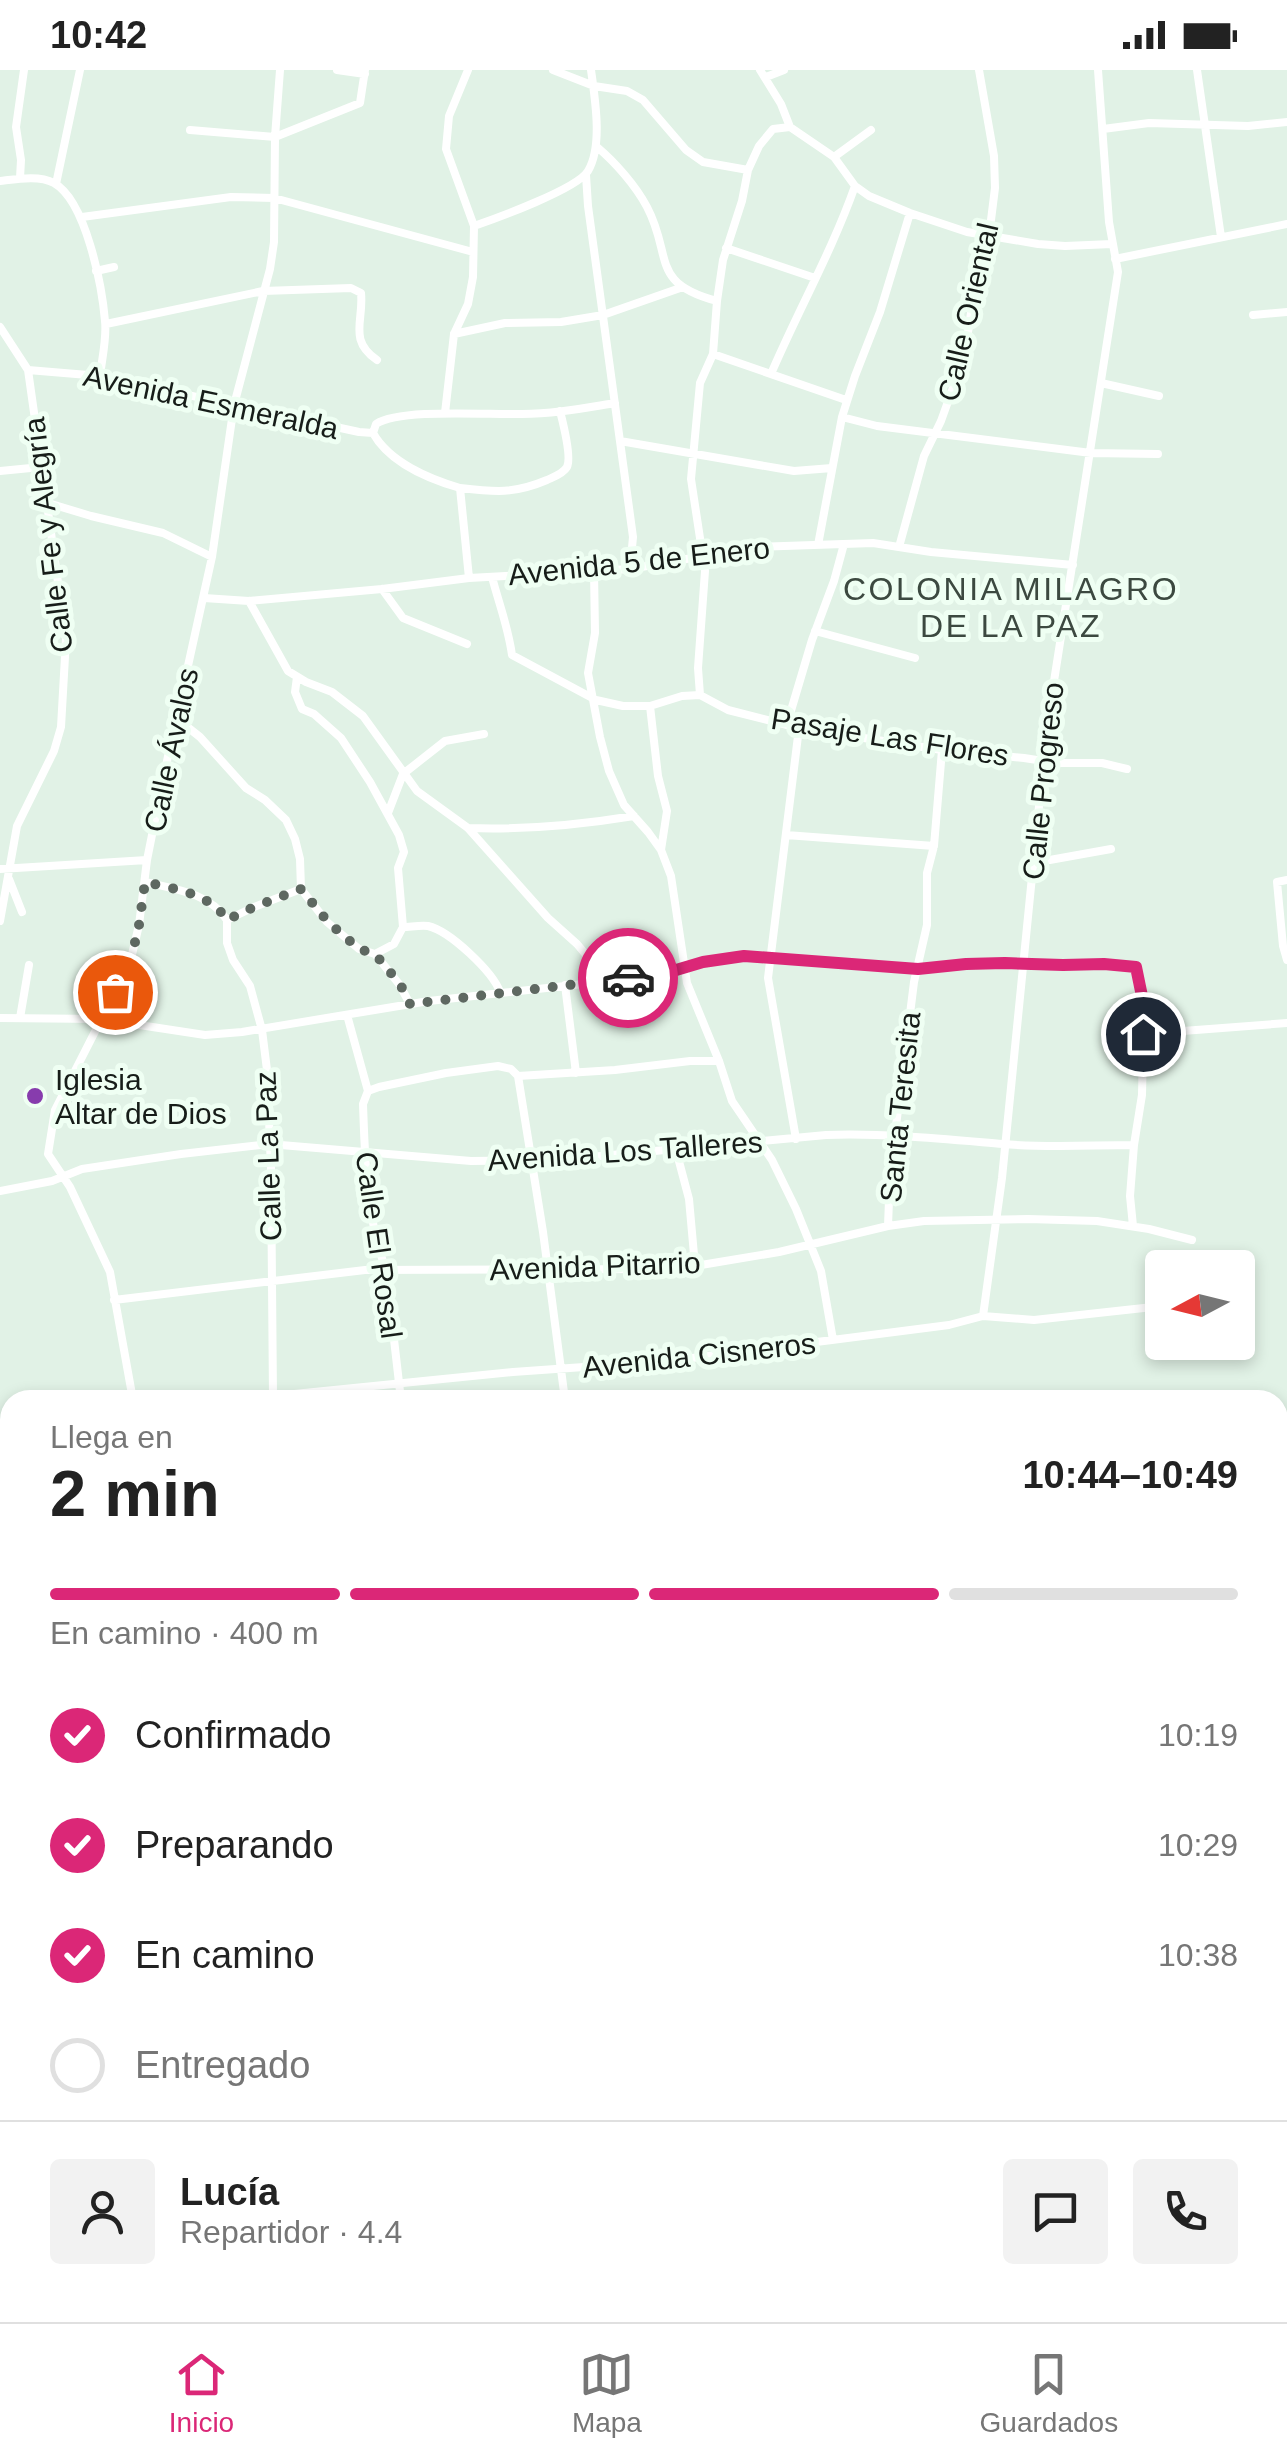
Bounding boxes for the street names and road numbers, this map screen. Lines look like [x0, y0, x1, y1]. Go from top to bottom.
street label: Calle Oriental [931, 220, 1005, 404]
street label: Avenida Esmeralda [81, 359, 342, 445]
street label: Calle Fe y Alegría [17, 415, 79, 655]
street label: Avenida 5 de Enero [507, 531, 771, 591]
street label: Calle Ávalos [138, 665, 204, 835]
street label: Calle Progreso [1016, 681, 1070, 881]
street label: Pasaje Las Flores [769, 702, 1011, 772]
street label: Santa Teresita [874, 1010, 926, 1204]
street label: Calle La Paz [249, 1070, 287, 1242]
street label: Avenida Los Talleres [486, 1125, 764, 1177]
street label: Calle El Rosal [350, 1149, 408, 1341]
street label: Avenida Pitarrio [489, 1246, 701, 1286]
street label: Avenida Cisneros [581, 1326, 817, 1384]

